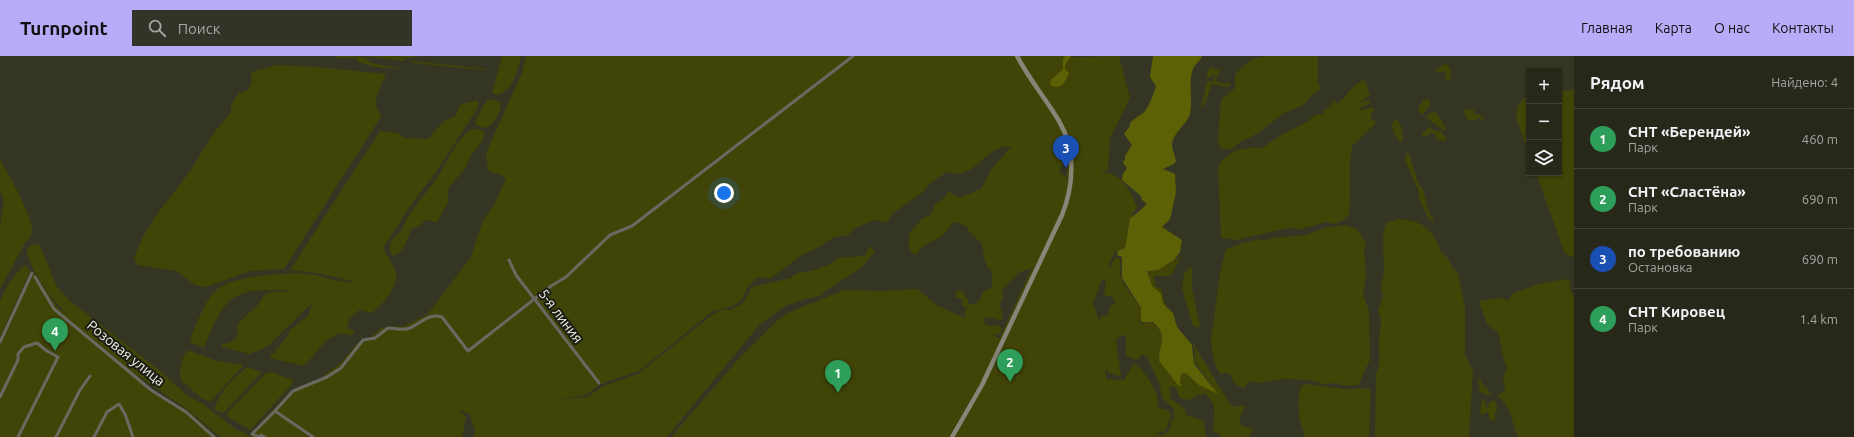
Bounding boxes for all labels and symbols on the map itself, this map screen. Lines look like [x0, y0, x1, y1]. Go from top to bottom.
pin: 3 [1053, 135, 1079, 168]
your location [714, 183, 734, 203]
street label: 5-я линия [536, 286, 586, 346]
street label: Розовая улица [84, 317, 168, 389]
pin: 4 [42, 318, 68, 351]
pin: 2 [997, 349, 1023, 382]
pin: 1 [825, 360, 851, 393]

